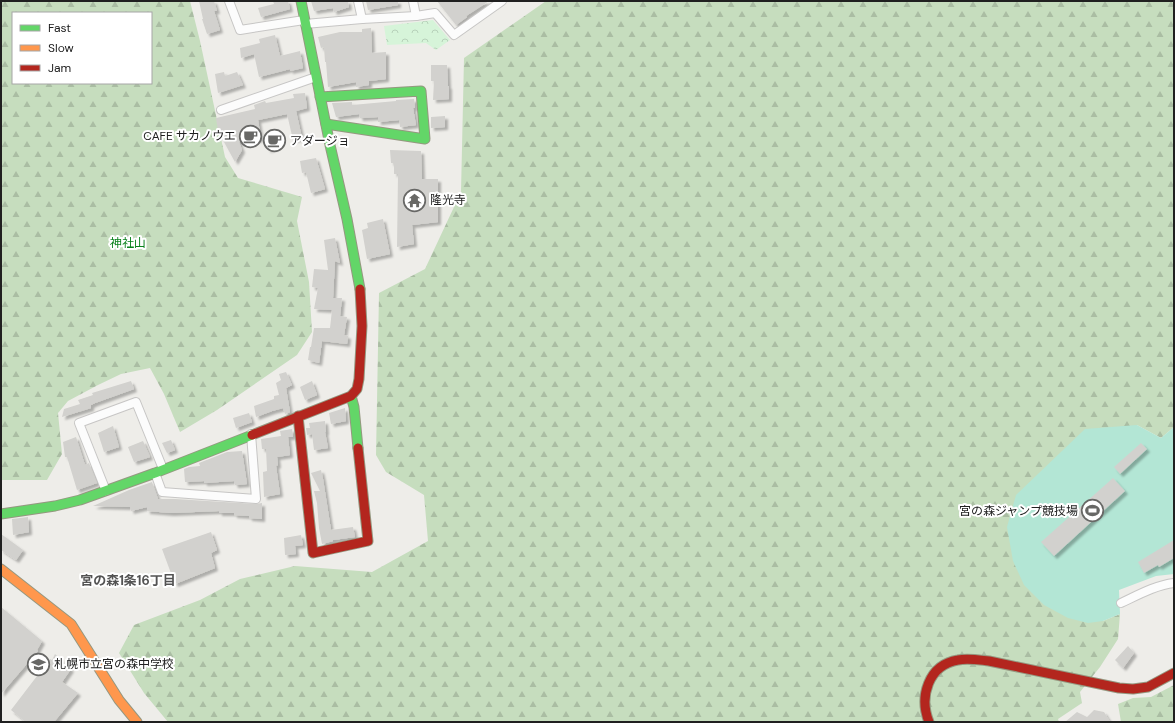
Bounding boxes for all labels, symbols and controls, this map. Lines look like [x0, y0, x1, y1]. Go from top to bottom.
legend [12, 12, 152, 84]
text: Fast [48, 20, 71, 36]
text: Slow [48, 40, 74, 56]
text: Jam [48, 60, 71, 76]
cafe icon: CAFE サカノウエ [238, 123, 264, 149]
place label: CAFE サカノウエ [143, 128, 236, 144]
cafe icon: アダージョ [261, 128, 287, 154]
place label: アダージョ [290, 133, 350, 149]
temple icon: 隆光寺 [401, 187, 427, 213]
place label: 隆光寺 [430, 192, 466, 208]
park label: 神社山 [110, 235, 146, 251]
sports icon: 宮の森ジャンプ競技場 [1080, 498, 1106, 524]
place label: 宮の森ジャンプ競技場 [959, 503, 1078, 519]
district label: 宮の森1条16丁目 [80, 572, 176, 589]
school or university icon: 札幌市立宮の森中学校 [25, 651, 51, 677]
place label: 札幌市立宮の森中学校 [54, 656, 174, 672]

